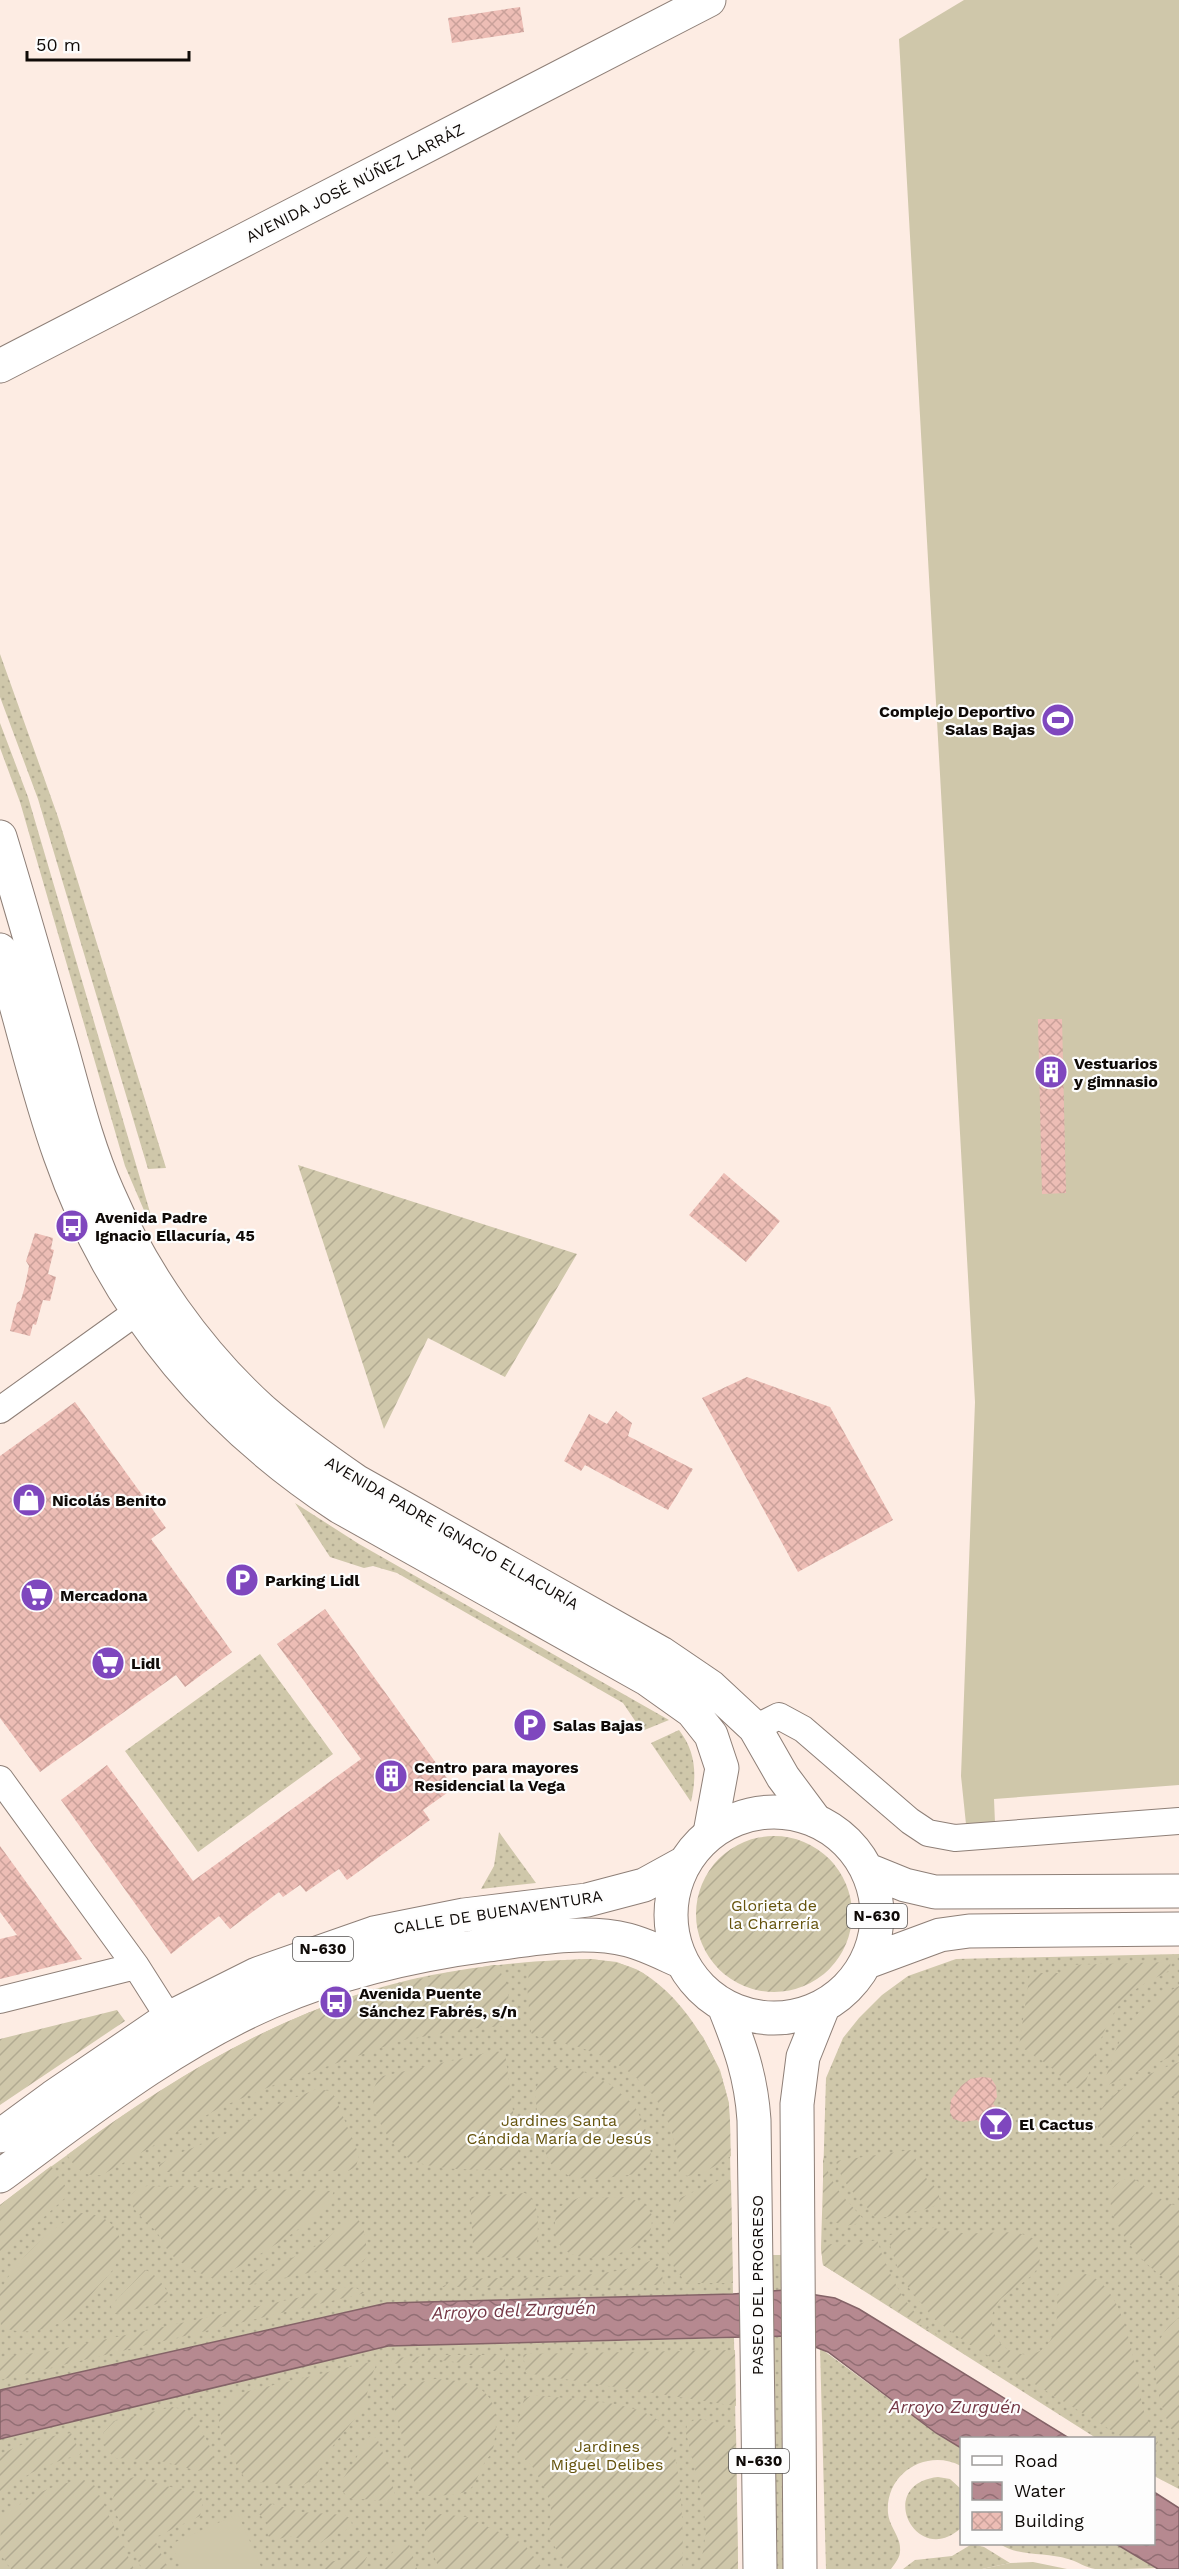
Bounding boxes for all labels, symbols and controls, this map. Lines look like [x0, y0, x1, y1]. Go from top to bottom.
scale bar [27, 24, 189, 62]
text: 50 m [36, 34, 81, 55]
street label: AVENIDA JOSÉ NÚÑEZ LARRÁZ [243, 120, 467, 246]
place label: Complejo Deportivo Salas Bajas [879, 702, 1035, 739]
sports icon: Complejo Deportivo Salas Bajas [1040, 702, 1076, 738]
building icon: Vestuarios y gimnasio [1033, 1054, 1069, 1090]
place label: Vestuarios y gimnasio [1073, 1054, 1158, 1091]
bus stop icon: Avenida Padre Ignacio Ellacuría, 45 [54, 1208, 90, 1244]
place label: Avenida Padre Ignacio Ellacuría, 45 [95, 1208, 255, 1245]
street label: AVENIDA PADRE IGNACIO ELLACURÍA [322, 1452, 583, 1614]
shop icon: Nicolás Benito [11, 1482, 47, 1518]
place label: Nicolás Benito [52, 1491, 167, 1510]
parking icon: Parking Lidl [224, 1562, 260, 1598]
place label: Parking Lidl [265, 1571, 360, 1590]
supermarket icon: Mercadona [19, 1577, 55, 1613]
place label: Mercadona [60, 1586, 148, 1605]
supermarket icon: Lidl [90, 1645, 126, 1681]
place label: Lidl [131, 1654, 161, 1673]
parking icon: Salas Bajas [512, 1707, 548, 1743]
place label: Salas Bajas [553, 1716, 643, 1735]
building icon: Centro para mayores Residencial la Vega [373, 1758, 409, 1794]
place label: Centro para mayores Residencial la Vega [414, 1758, 579, 1795]
street label: CALLE DE BUENAVENTURA [392, 1886, 604, 1938]
park label: Glorieta de la Charrería [729, 1896, 819, 1933]
road number: N-630 [847, 1904, 907, 1928]
road number: N-630 [293, 1937, 353, 1961]
bus stop icon: Avenida Puente Sánchez Fabrés, s/n [318, 1984, 354, 2020]
place label: Avenida Puente Sánchez Fabrés, s/n [359, 1984, 517, 2021]
bar icon: El Cactus [978, 2106, 1014, 2142]
park label: Jardines Santa Cándida María de Jesús [466, 2111, 652, 2148]
place label: El Cactus [1019, 2115, 1094, 2134]
street label: PASEO DEL PROGRESO [748, 2195, 767, 2375]
water label: Arroyo del Zurguén [430, 2297, 597, 2323]
water label: Arroyo Zurguén [888, 2396, 1021, 2417]
park label: Jardines Miguel Delibes [551, 2437, 663, 2474]
legend [960, 2437, 1155, 2545]
road number: N-630 [729, 2449, 789, 2473]
text: Road [1014, 2450, 1058, 2471]
text: Water [1014, 2480, 1066, 2501]
text: Building [1014, 2510, 1084, 2531]

